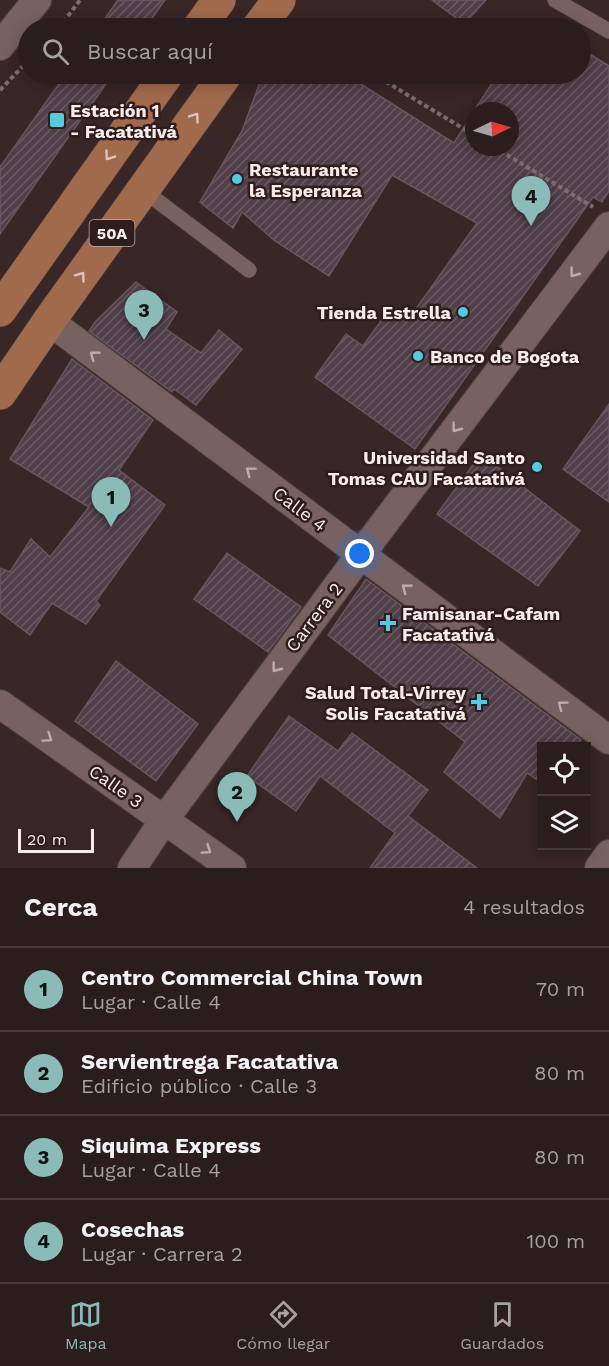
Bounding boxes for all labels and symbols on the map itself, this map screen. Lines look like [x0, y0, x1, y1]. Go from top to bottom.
place label: Estación 1 - Facatativá [70, 100, 178, 142]
north arrow [465, 102, 519, 156]
marker: Estación 1 - Facatativá [48, 111, 66, 129]
one-way arrow [188, 112, 199, 123]
one-way arrow [105, 149, 116, 160]
place label: Restaurante la Esperanza [249, 159, 363, 201]
marker: Restaurante la Esperanza [230, 172, 244, 186]
pin: 4 [512, 176, 550, 226]
road number: 50A [90, 220, 134, 246]
one-way arrow [570, 266, 581, 277]
one-way arrow [74, 271, 85, 282]
pin: 3 [124, 290, 164, 340]
place label: Tienda Estrella [317, 302, 452, 323]
marker: Tienda Estrella [456, 305, 470, 319]
place label: Banco de Bogota [430, 346, 580, 367]
marker: Banco de Bogota [411, 349, 425, 363]
one-way arrow [90, 351, 101, 362]
one-way arrow [452, 422, 463, 433]
place label: Universidad Santo Tomas CAU Facatativá [328, 447, 526, 489]
marker: Universidad Santo Tomas CAU Facatativá [530, 460, 544, 474]
one-way arrow [246, 468, 257, 479]
pin: 1 [92, 478, 130, 527]
street label: Calle 4 [269, 482, 331, 536]
your location [345, 539, 374, 568]
street label: Carrera 2 [281, 578, 347, 656]
one-way arrow [402, 585, 413, 596]
place label: Famisanar-Cafam Facatativá [402, 603, 560, 645]
marker: Famisanar-Cafam Facatativá [379, 614, 397, 632]
one-way arrow [272, 662, 283, 673]
place label: Salud Total-Virrey Solis Facatativá [305, 682, 467, 724]
marker: Salud Total-Virrey Solis Facatativá [470, 693, 488, 711]
one-way arrow [558, 702, 569, 713]
one-way arrow [41, 731, 52, 742]
street label: Calle 3 [85, 760, 147, 812]
pin: 2 [218, 772, 256, 822]
scale bar [18, 826, 94, 854]
one-way arrow [200, 843, 211, 854]

